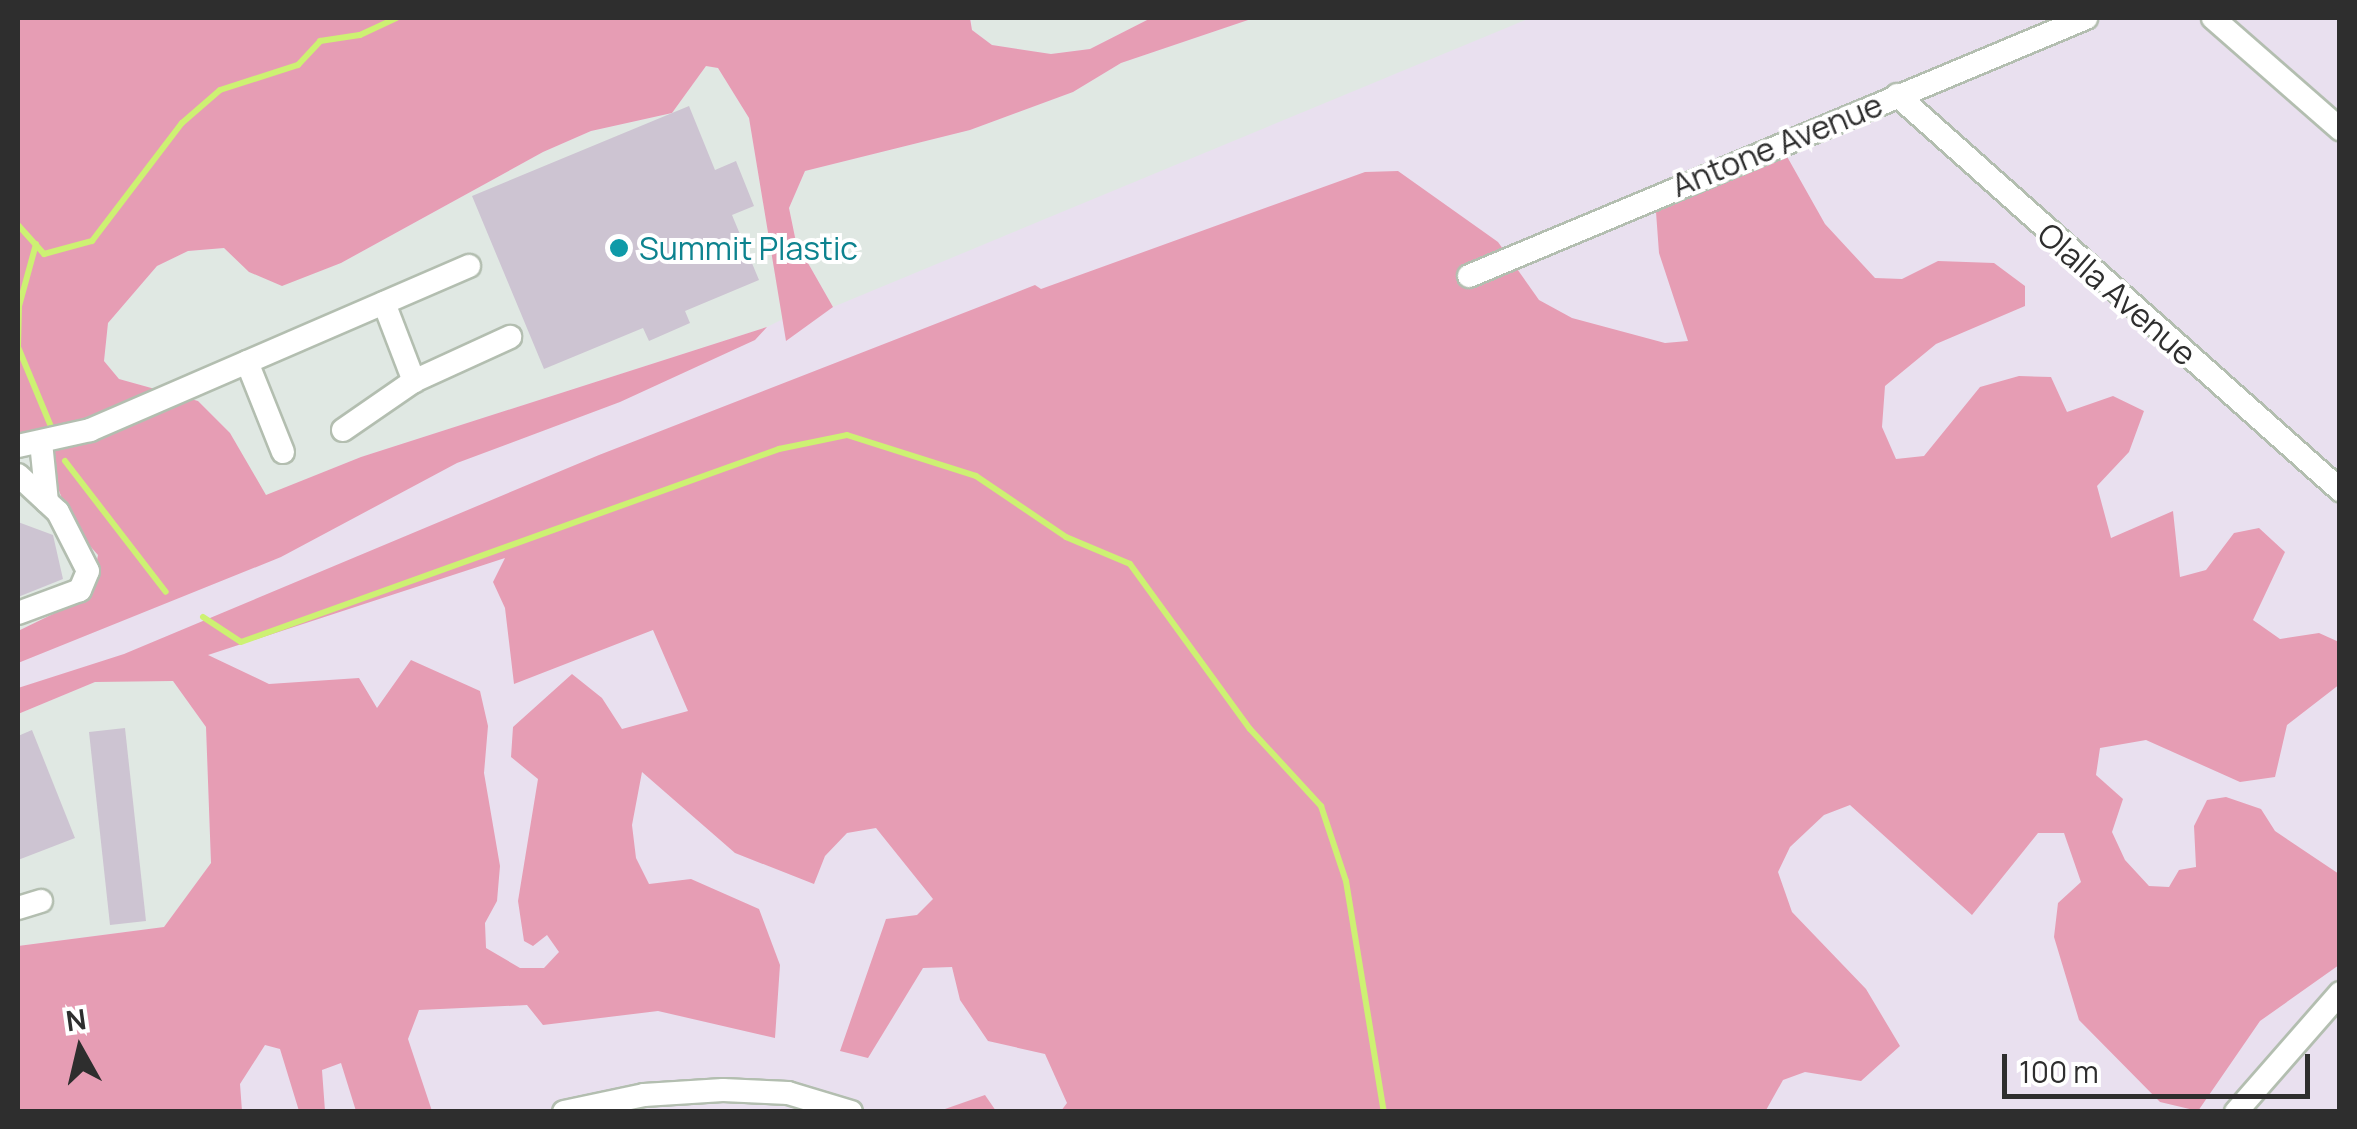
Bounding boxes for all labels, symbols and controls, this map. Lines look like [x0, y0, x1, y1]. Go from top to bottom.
street label: Antone Avenue [1666, 85, 1888, 205]
street label: Olalla Avenue [2030, 215, 2204, 373]
place label: Summit Plastic [639, 229, 858, 267]
marker: Summit Plastic [608, 237, 630, 259]
north arrow [30, 999, 130, 1099]
text: N [63, 999, 88, 1040]
scale bar [2007, 1034, 2314, 1096]
text: 100 m [2019, 1051, 2099, 1092]

